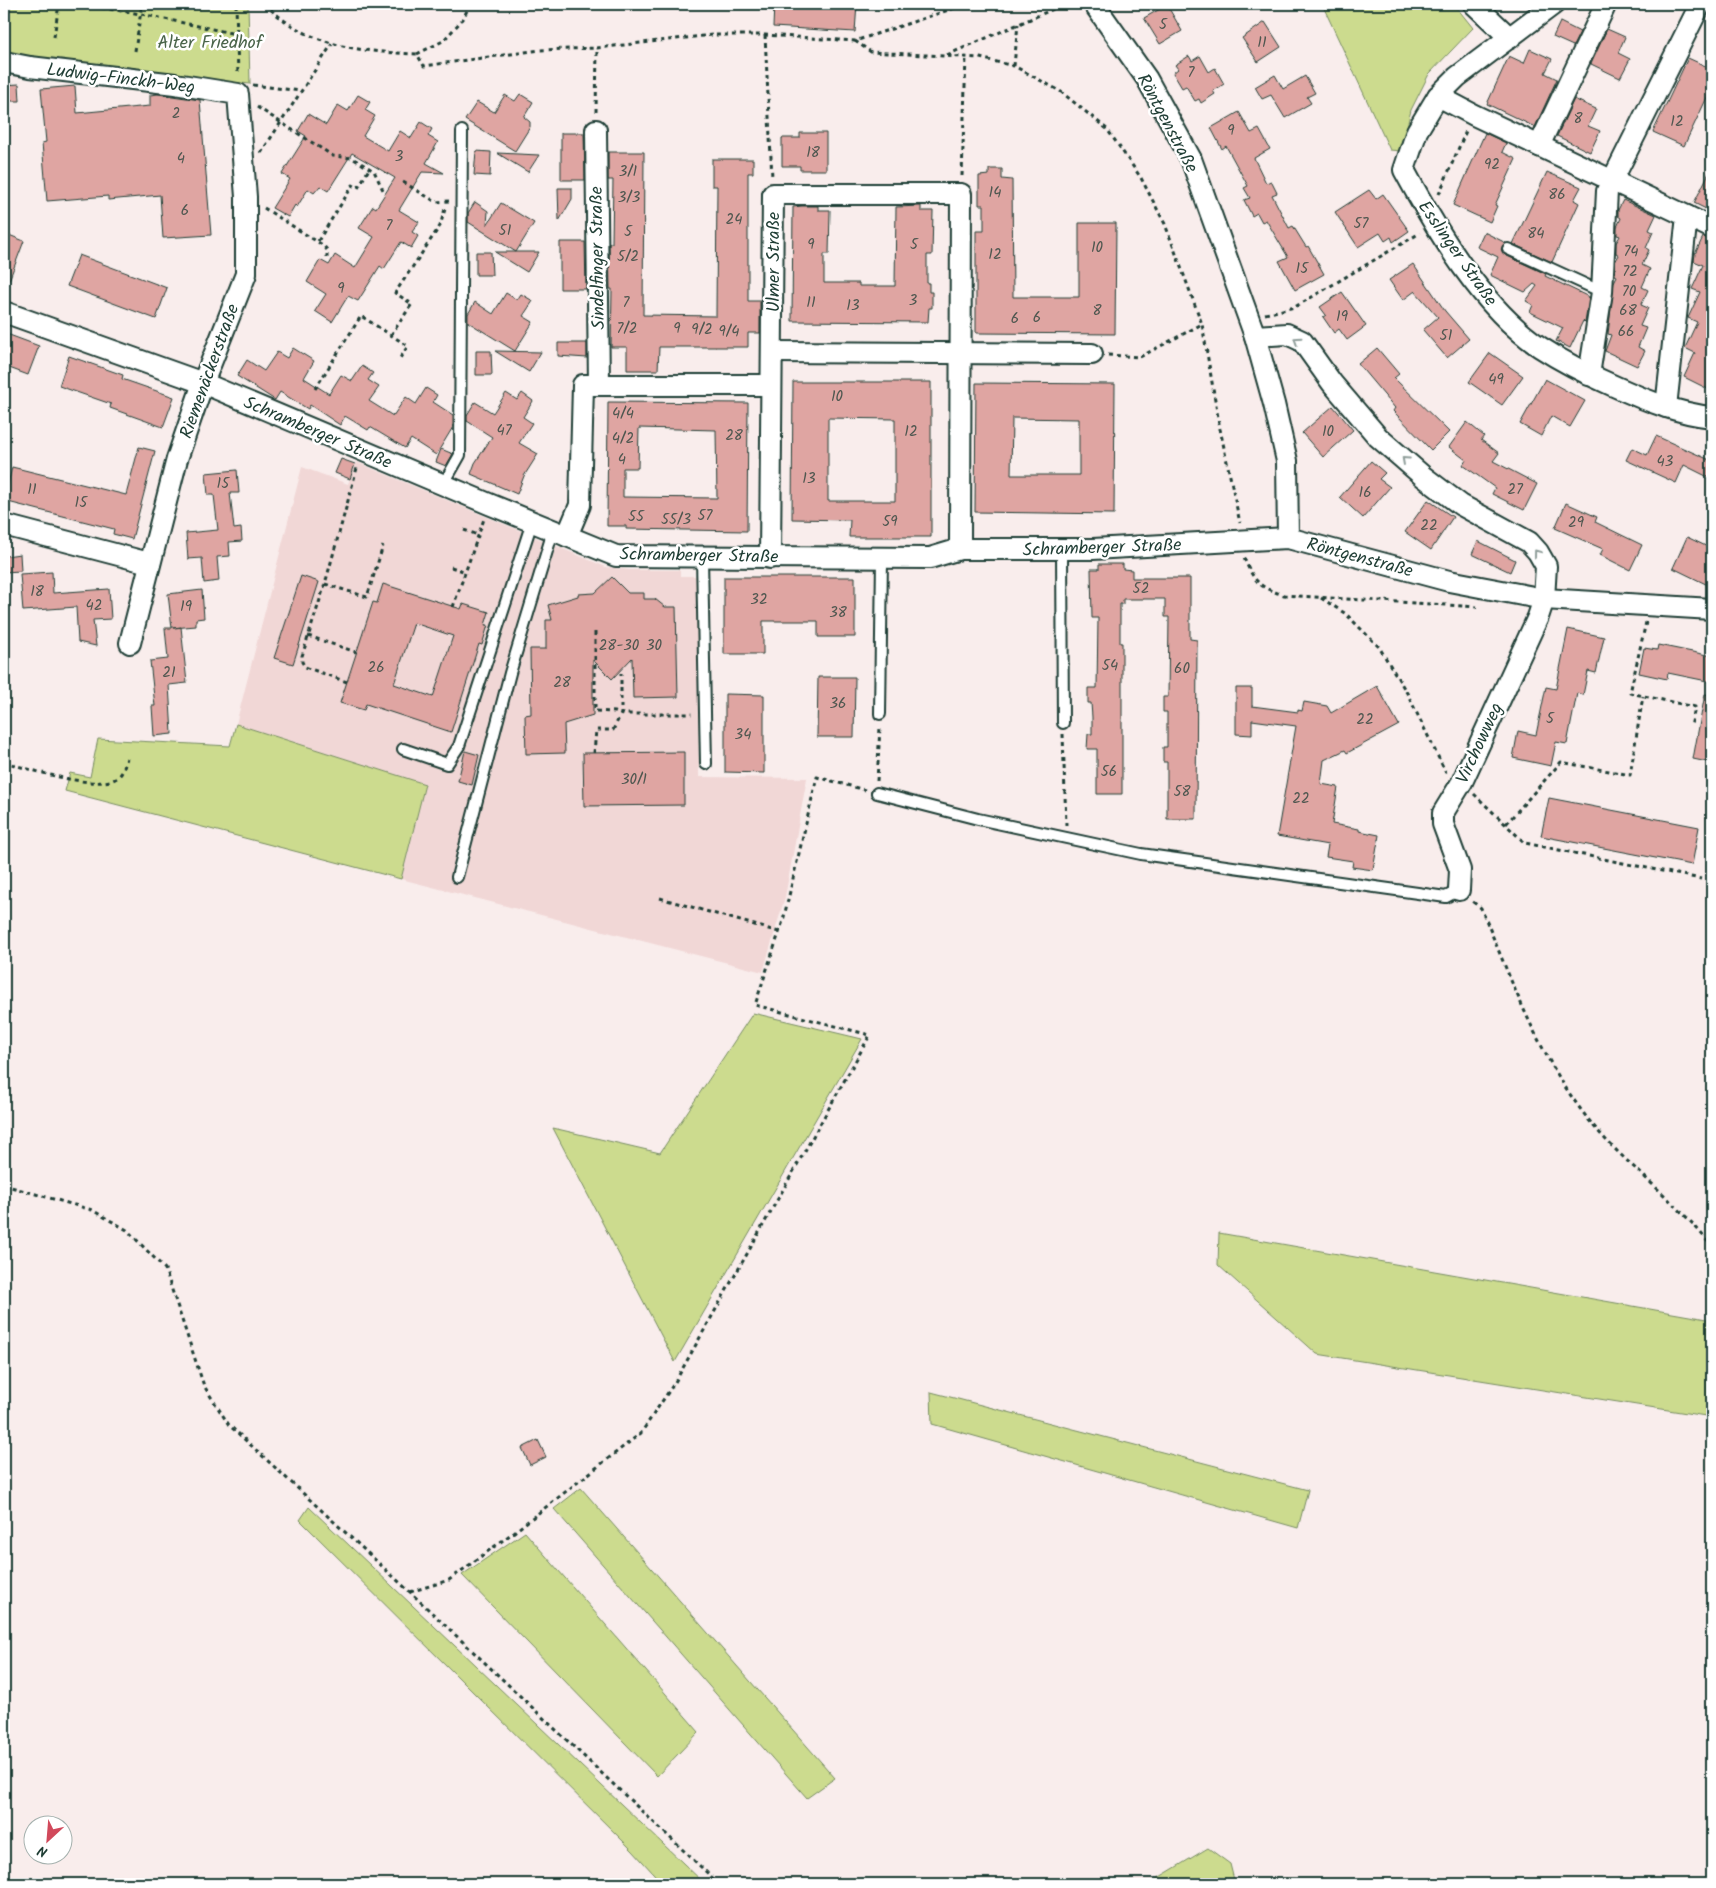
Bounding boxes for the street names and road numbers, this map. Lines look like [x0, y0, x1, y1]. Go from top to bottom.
street label: Ludwig-Finckh-Weg [45, 56, 197, 103]
street label: Röntgenstraße [1128, 69, 1205, 179]
street label: Sindelfinger Straße [583, 186, 614, 330]
street label: Esslinger Straße [1409, 195, 1504, 313]
street label: Ulmer Straße [760, 212, 789, 312]
street label: Riemenäckerstraße [173, 300, 248, 443]
street label: Schramberger Straße [239, 389, 396, 478]
street label: Röntgenstraße [1303, 530, 1416, 587]
street label: Schramberger Straße [1022, 531, 1182, 566]
street label: Schramberger Straße [619, 541, 779, 572]
street label: Virchowweg [1449, 698, 1512, 789]

